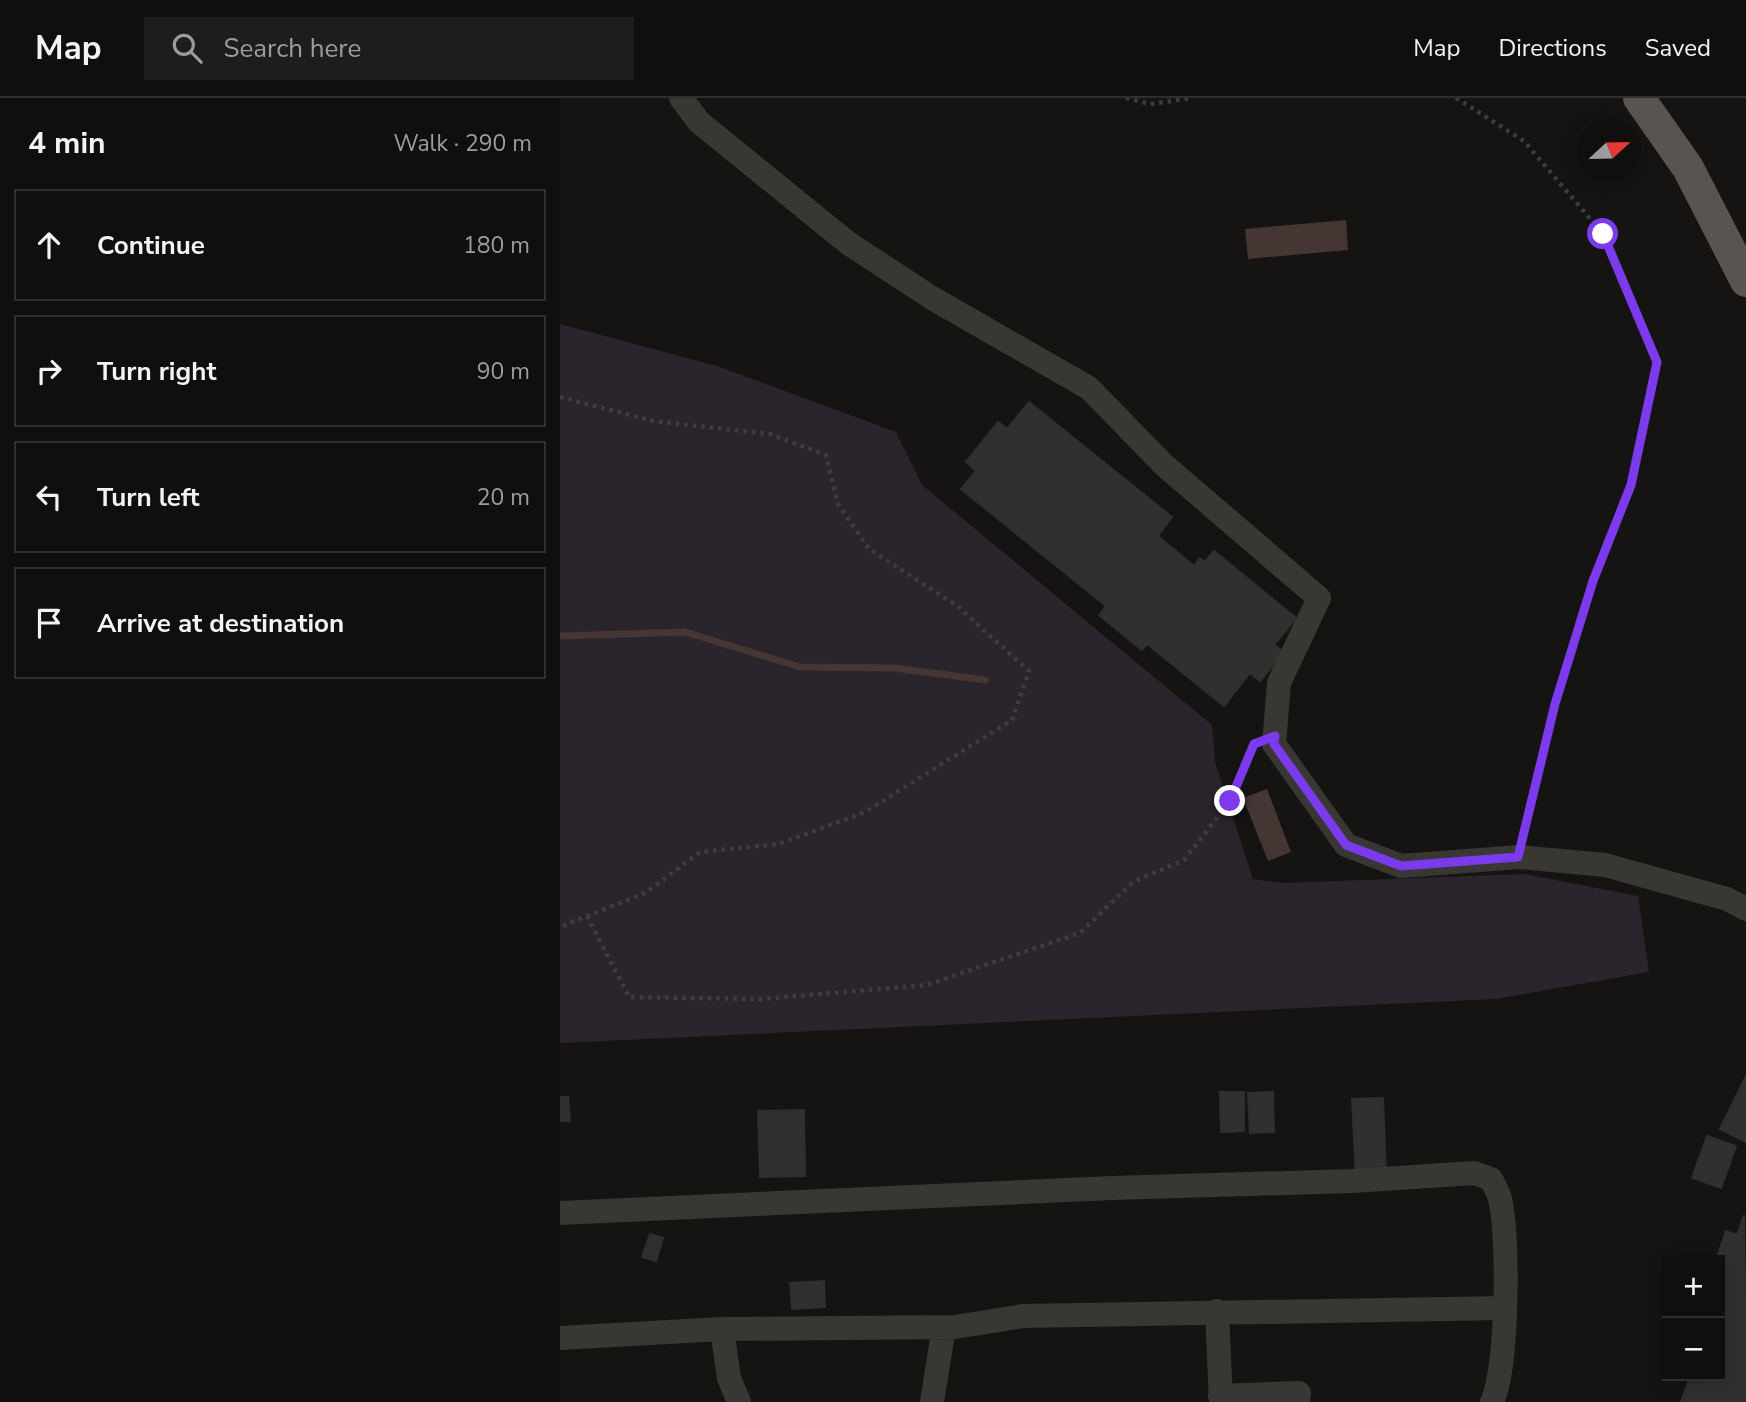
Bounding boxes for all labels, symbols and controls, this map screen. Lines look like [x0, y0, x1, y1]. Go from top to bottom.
search box [144, 17, 634, 80]
text: Map [35, 26, 102, 71]
icon: search [168, 29, 206, 67]
text: Search here [224, 31, 361, 66]
text: Map [1413, 32, 1460, 64]
text: Directions [1498, 32, 1607, 64]
text: Saved [1645, 32, 1711, 64]
north arrow [1578, 119, 1641, 182]
text: 4 min [28, 123, 106, 164]
text: Walk · 290 m [393, 128, 532, 159]
route start [1587, 218, 1618, 249]
icon: ahead [30, 226, 68, 264]
text: Continue [97, 228, 205, 263]
text: 180 m [463, 230, 530, 261]
icon: right [30, 352, 68, 390]
text: Turn right [97, 354, 216, 389]
text: 90 m [477, 356, 530, 387]
icon: left [30, 478, 68, 516]
text: Turn left [97, 480, 200, 515]
text: 20 m [477, 482, 530, 513]
icon: arrive [30, 604, 68, 642]
text: Arrive at destination [97, 606, 344, 641]
route end [1214, 785, 1245, 816]
map controls [1662, 1255, 1725, 1381]
button: + [1662, 1255, 1725, 1318]
button: − [1662, 1318, 1725, 1381]

